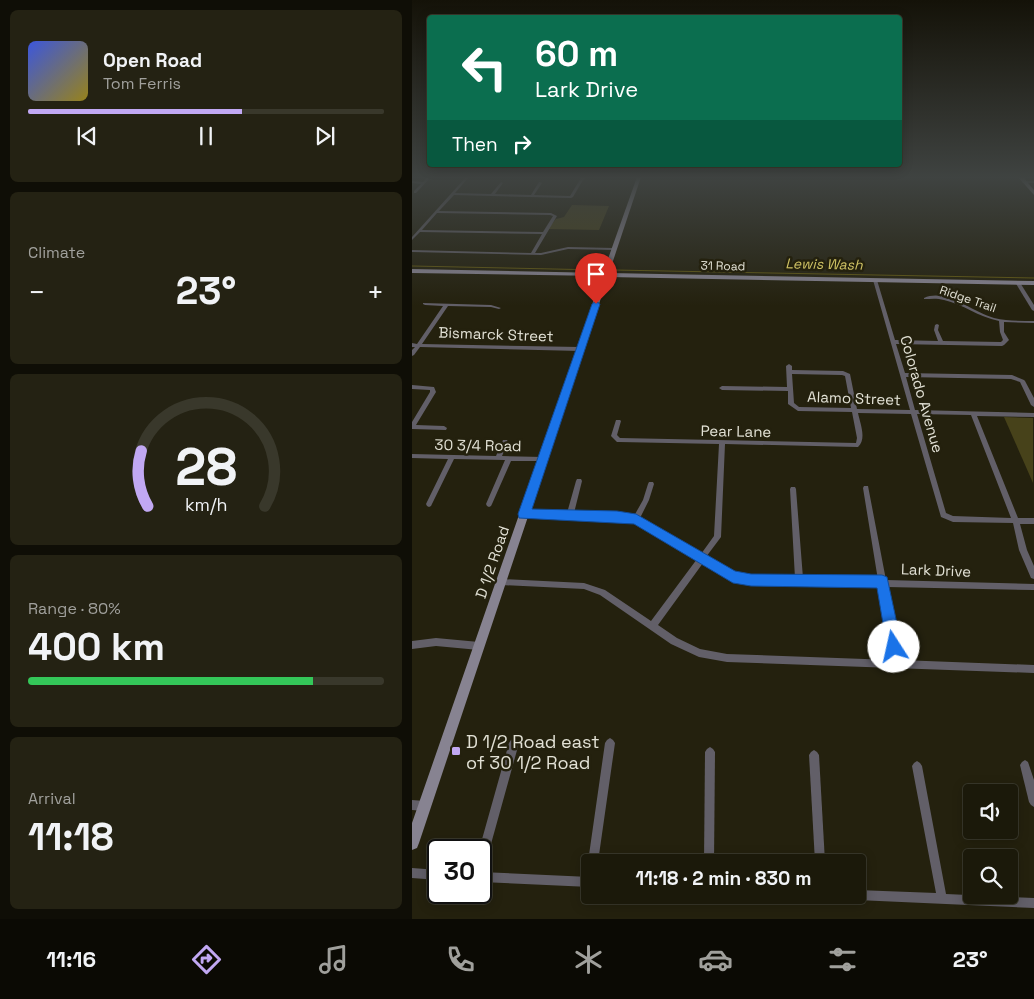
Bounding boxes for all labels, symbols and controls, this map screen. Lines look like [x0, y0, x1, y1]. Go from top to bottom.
text: 60 m [535, 32, 618, 76]
icon: left [452, 35, 517, 100]
text: Open Road [103, 48, 202, 73]
text: Tom Ferris [103, 73, 181, 94]
text: Lark Drive [535, 75, 638, 103]
icon: previous [73, 122, 101, 150]
icon: pause [192, 122, 220, 150]
icon: next [311, 122, 339, 150]
icon: right [508, 130, 536, 158]
text: Then [452, 132, 498, 157]
text: Climate [28, 242, 85, 263]
pin [575, 253, 617, 304]
water label: Lewis Wash [785, 254, 863, 274]
street label: 31 Road [701, 258, 745, 274]
icon: arrive [582, 260, 610, 288]
text: 23° [176, 267, 236, 315]
text: − [28, 274, 45, 310]
text: + [367, 274, 384, 310]
street label: Ridge Trail [937, 282, 999, 316]
street label: Bismarck Street [438, 322, 554, 346]
street label: Colorado Avenue [896, 333, 948, 455]
street label: Alamo Street [807, 387, 901, 409]
street label: Pear Lane [700, 421, 772, 441]
text: 28 [175, 434, 237, 500]
street label: 30 3/4 Road [434, 435, 522, 455]
text: km/h [185, 493, 227, 516]
street label: D 1/2 Road [471, 523, 513, 601]
street label: Lark Drive [901, 559, 972, 581]
text: Range · 80% [28, 598, 121, 619]
position arrow [867, 620, 919, 672]
text: 400 km [28, 623, 165, 671]
place label: D 1/2 Road east of 30 1/2 Road [466, 730, 600, 774]
marker: D 1/2 Road east of 30 1/2 Road [450, 745, 462, 757]
map controls [963, 784, 1018, 904]
button: sound [963, 784, 1018, 839]
text: Arrival [28, 788, 76, 809]
text: 11:18 [28, 813, 114, 861]
speed limit sign: 30 [427, 839, 492, 904]
button: search [963, 849, 1018, 904]
text: 11:18 · 2 min · 830 m [636, 866, 811, 891]
icon: directions [189, 942, 224, 977]
icon: music [316, 942, 351, 977]
icon: phone [443, 942, 478, 977]
icon: climate [571, 942, 606, 977]
icon: car [698, 942, 733, 977]
icon: filters [825, 942, 860, 977]
text: 11:16 [46, 945, 96, 973]
text: 23° [953, 945, 988, 973]

